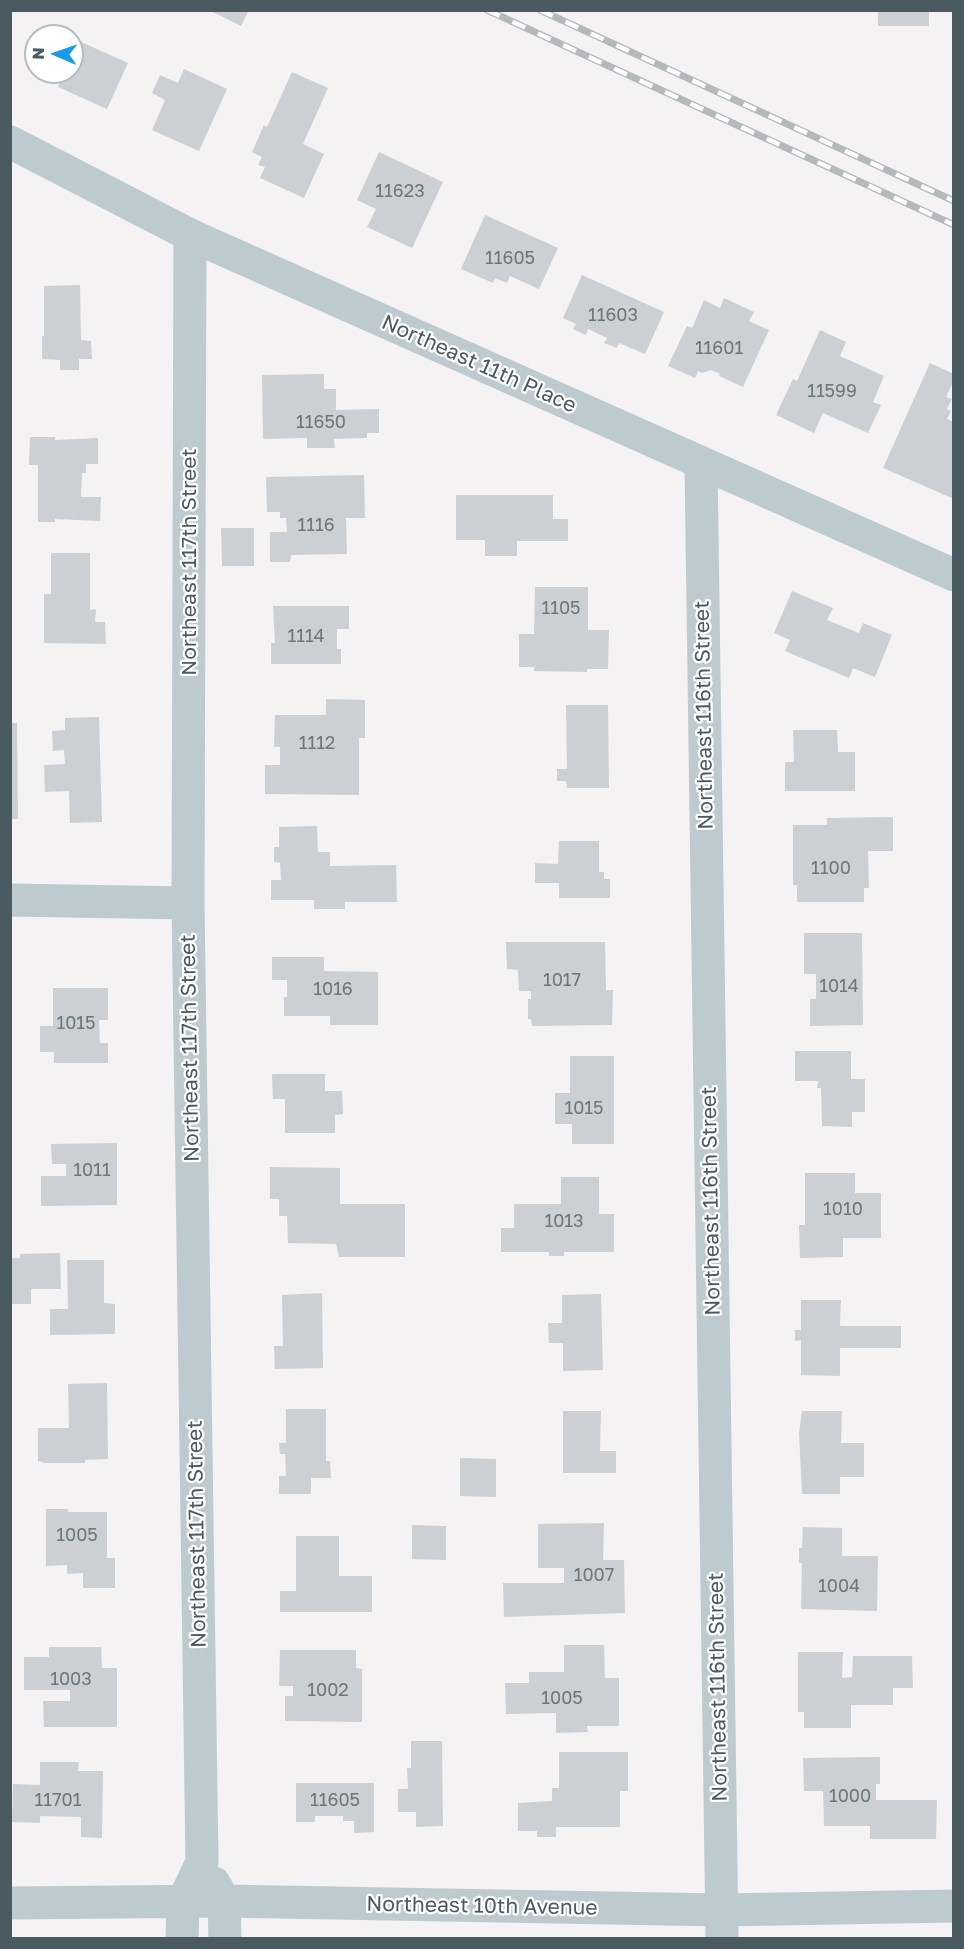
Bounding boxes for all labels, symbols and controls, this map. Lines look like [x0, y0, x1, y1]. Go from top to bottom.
north arrow [24, 24, 84, 84]
text: N [28, 47, 48, 60]
house number: 11623 [375, 180, 425, 202]
house number: 11605 [485, 247, 535, 269]
house number: 11603 [588, 304, 638, 326]
street label: Northeast 11th Place [378, 310, 580, 418]
house number: 11601 [695, 337, 743, 359]
house number: 11599 [807, 380, 857, 402]
house number: 11650 [296, 411, 346, 433]
street label: Northeast 117th Street [176, 448, 202, 676]
house number: 1116 [297, 514, 335, 536]
house number: 1105 [541, 597, 581, 619]
street label: Northeast 116th Street [689, 600, 719, 830]
house number: 1114 [287, 625, 325, 647]
house number: 1112 [299, 732, 335, 754]
house number: 1100 [811, 857, 851, 879]
street label: Northeast 117th Street [175, 934, 205, 1162]
house number: 1017 [543, 969, 581, 991]
house number: 1014 [819, 975, 859, 997]
house number: 1016 [313, 978, 353, 1000]
house number: 1015 [56, 1012, 96, 1034]
street label: Northeast 116th Street [696, 1086, 726, 1316]
house number: 1015 [564, 1097, 604, 1119]
house number: 1011 [73, 1159, 111, 1181]
house number: 1010 [823, 1198, 863, 1220]
house number: 1013 [544, 1210, 584, 1232]
street label: Northeast 117th Street [182, 1420, 212, 1648]
house number: 1005 [56, 1524, 98, 1546]
house number: 1007 [574, 1564, 614, 1586]
street label: Northeast 116th Street [703, 1572, 733, 1802]
house number: 1004 [818, 1575, 860, 1597]
house number: 1003 [50, 1668, 92, 1690]
house number: 1002 [307, 1679, 349, 1701]
house number: 1005 [541, 1687, 583, 1709]
house number: 1000 [829, 1785, 871, 1807]
house number: 11701 [35, 1789, 81, 1811]
house number: 11605 [310, 1789, 360, 1811]
street label: Northeast 10th Avenue [366, 1891, 598, 1921]

